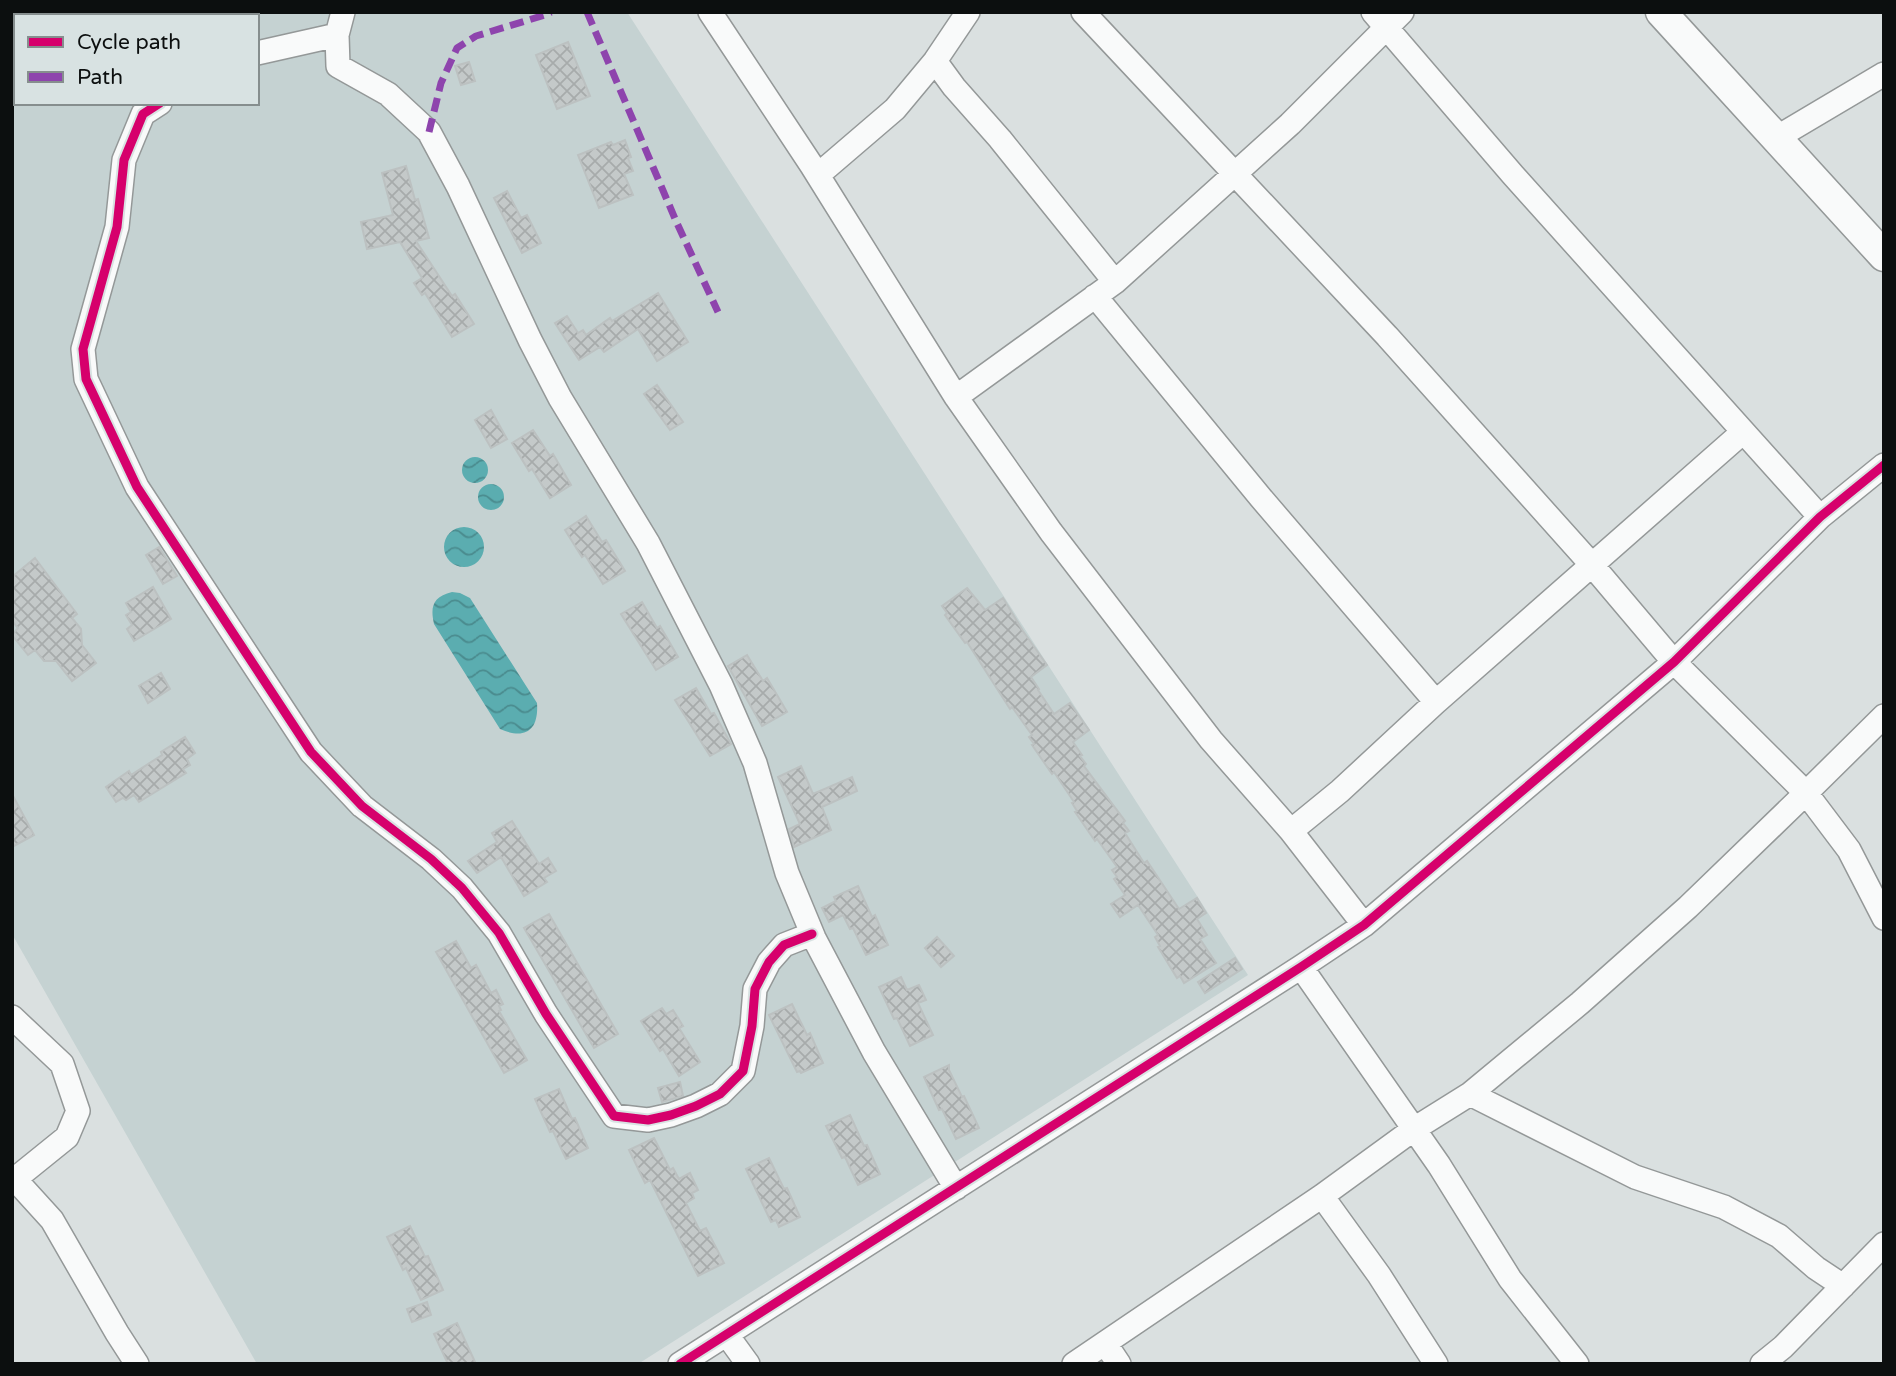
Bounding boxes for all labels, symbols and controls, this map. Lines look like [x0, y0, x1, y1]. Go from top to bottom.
legend [14, 14, 259, 105]
text: Cycle path [77, 30, 181, 55]
text: Path [77, 65, 123, 90]

